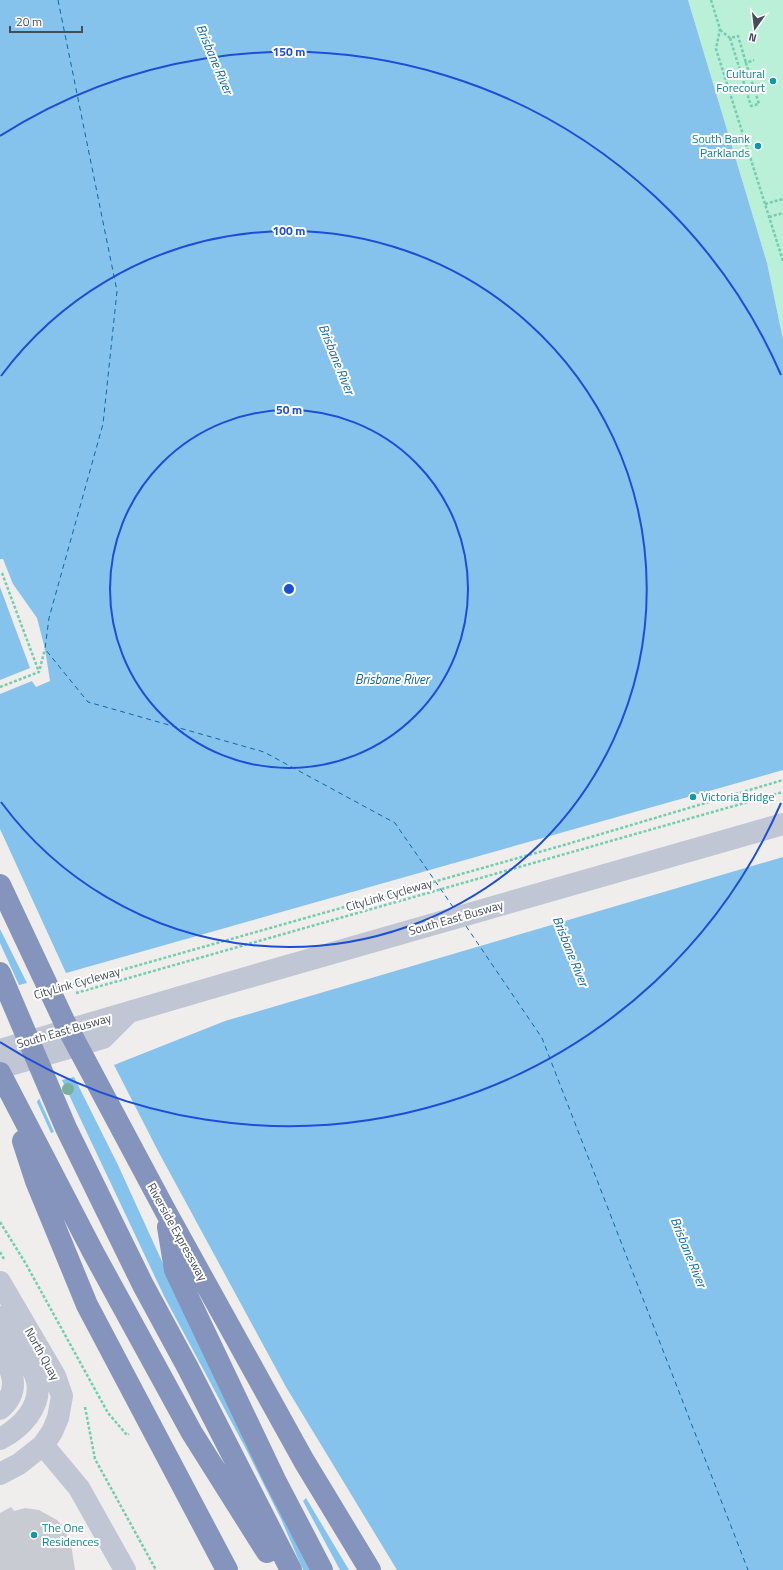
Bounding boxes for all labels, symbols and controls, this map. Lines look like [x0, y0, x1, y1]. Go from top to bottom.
scale bar [10, 8, 82, 34]
north arrow [735, 8, 775, 48]
text: 20 m [16, 12, 42, 31]
water label: Brisbane River [191, 21, 239, 99]
text: N [747, 29, 758, 46]
text: 150 m [273, 42, 305, 61]
place label: Cultural Forecourt [716, 64, 766, 97]
marker: Cultural Forecourt [768, 76, 778, 86]
place label: South Bank Parklands [692, 129, 750, 162]
marker: South Bank Parklands [753, 141, 763, 151]
text: 100 m [273, 221, 305, 240]
water label: Brisbane River [314, 321, 361, 399]
text: 50 m [276, 400, 302, 419]
centre of rings [282, 582, 296, 596]
water label: Brisbane River [355, 669, 431, 689]
place label: Victoria Bridge [701, 787, 775, 806]
marker: Victoria Bridge [688, 792, 698, 802]
street label: CityLink Cycleway [343, 873, 435, 916]
street label: South East Busway [406, 895, 506, 940]
water label: Brisbane River [548, 913, 595, 991]
street label: CityLink Cycleway [31, 961, 123, 1004]
street label: South East Busway [14, 1008, 114, 1053]
street label: Riverside Expressway [143, 1179, 212, 1284]
water label: Brisbane River [666, 1214, 713, 1292]
street label: North Quay [20, 1324, 65, 1384]
place label: The One Residences [42, 1518, 100, 1551]
marker: The One Residences [29, 1530, 39, 1540]

